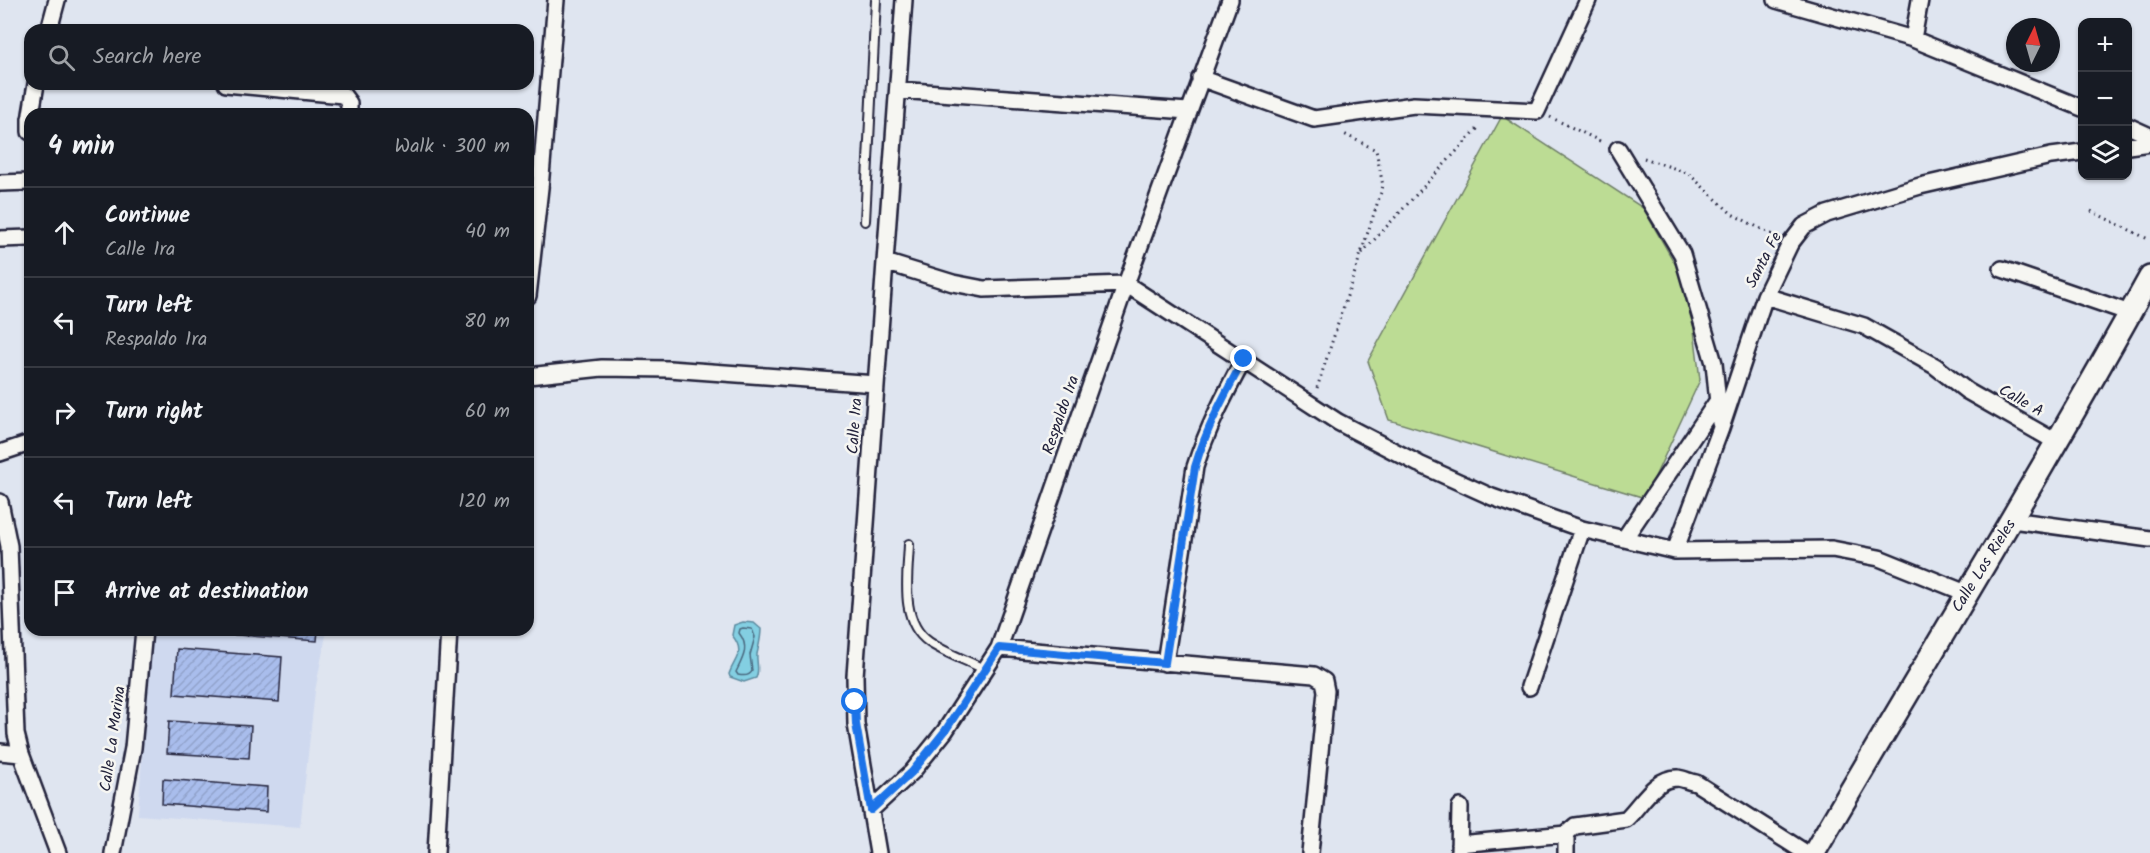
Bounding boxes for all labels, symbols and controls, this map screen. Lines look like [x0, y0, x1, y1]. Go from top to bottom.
north arrow [2006, 18, 2060, 72]
map controls [2078, 18, 2132, 180]
button: + [2078, 18, 2132, 72]
search box [24, 24, 534, 90]
text: Search here [93, 40, 201, 75]
icon: search [45, 41, 78, 74]
button: − [2078, 72, 2132, 126]
text: 4 min [48, 126, 115, 168]
button: layers [2078, 126, 2132, 180]
text: Walk · 300 m [395, 131, 510, 163]
text: Continue [105, 199, 190, 234]
icon: ahead [48, 216, 81, 249]
text: 40 m [465, 216, 510, 248]
street label: Santa Fe [1739, 227, 1789, 293]
text: Calle 1ra [105, 234, 175, 266]
text: Turn left [105, 289, 192, 324]
icon: left [48, 306, 81, 339]
text: 80 m [464, 306, 510, 338]
text: Respaldo 1ra [105, 324, 207, 356]
route end [1230, 345, 1256, 371]
street label: Respaldo 1ra [1036, 372, 1086, 458]
street label: Calle A [1994, 378, 2048, 424]
text: Turn right [105, 395, 203, 430]
icon: right [48, 396, 81, 429]
text: 60 m [465, 396, 510, 428]
street label: Calle 1ra [841, 397, 869, 455]
text: Turn left [105, 485, 192, 520]
icon: left [48, 486, 81, 519]
text: 120 m [458, 486, 510, 518]
street label: Calle Los Rieles [1945, 514, 2023, 618]
text: Arrive at destination [105, 575, 308, 610]
icon: arrive [48, 576, 81, 609]
street label: Calle La Marina [93, 685, 133, 793]
route start [841, 688, 867, 714]

